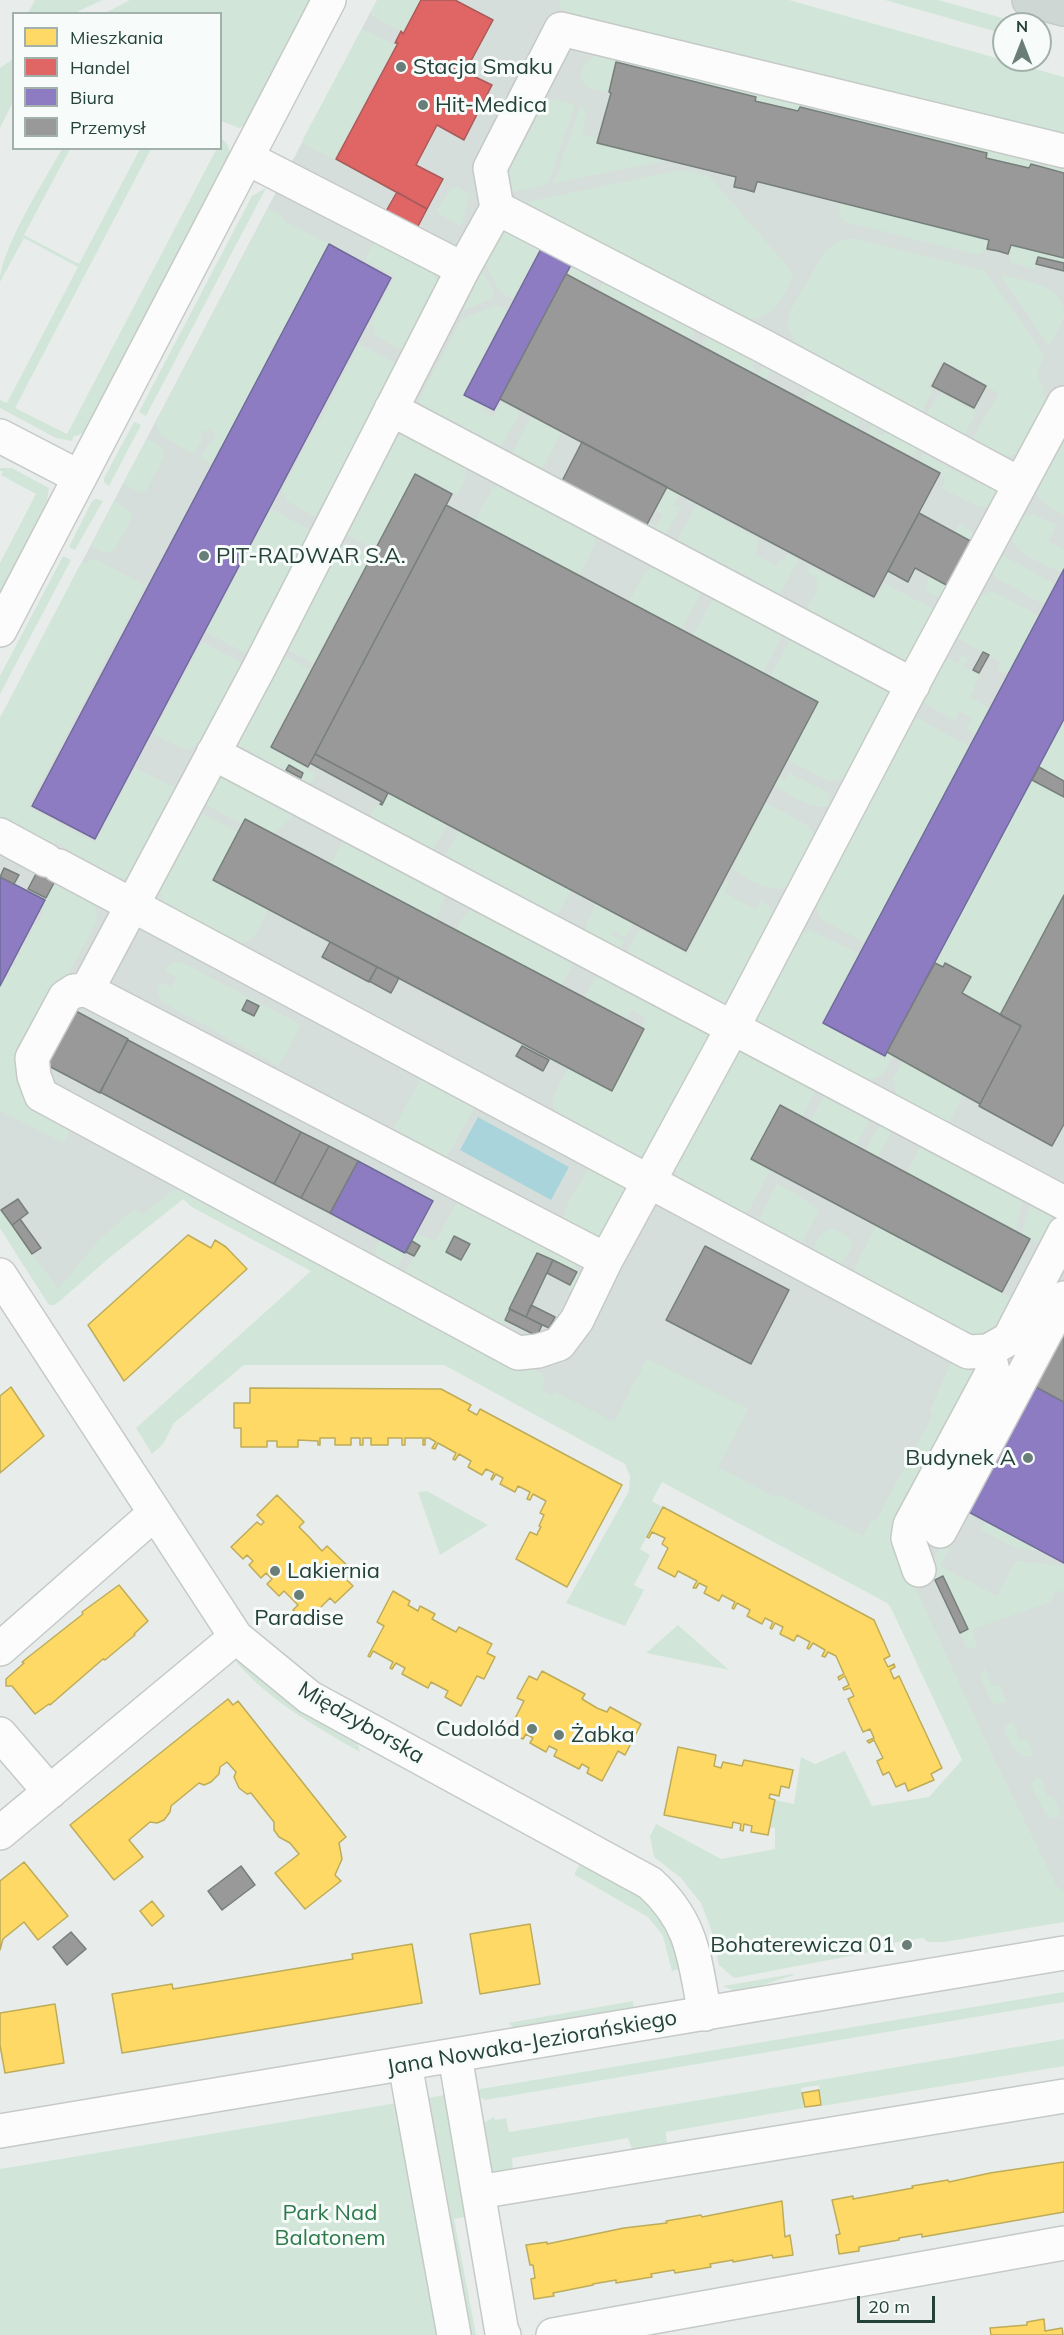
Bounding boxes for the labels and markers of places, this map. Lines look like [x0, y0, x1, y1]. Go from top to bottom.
place label: Stacja Smaku [413, 54, 553, 80]
marker: Stacja Smaku [394, 60, 408, 74]
place label: Hit-Medica [435, 92, 547, 118]
marker: Hit-Medica [416, 98, 430, 112]
place label: PIT-RADWAR S.A. [216, 543, 406, 569]
marker: PIT-RADWAR S.A. [197, 549, 211, 563]
place label: Budynek A [905, 1445, 1016, 1471]
marker: Budynek A [1021, 1451, 1035, 1465]
place label: Lakiernia [287, 1558, 380, 1584]
marker: Lakiernia [268, 1564, 282, 1578]
marker: Paradise [292, 1588, 306, 1602]
place label: Paradise [254, 1605, 344, 1631]
place label: Cudolód [436, 1716, 520, 1742]
marker: Cudolód [525, 1722, 539, 1736]
place label: Żabka [571, 1722, 635, 1748]
marker: Żabka [552, 1728, 566, 1742]
place label: Bohaterewicza 01 [710, 1932, 895, 1958]
marker: Bohaterewicza 01 [900, 1938, 914, 1952]

